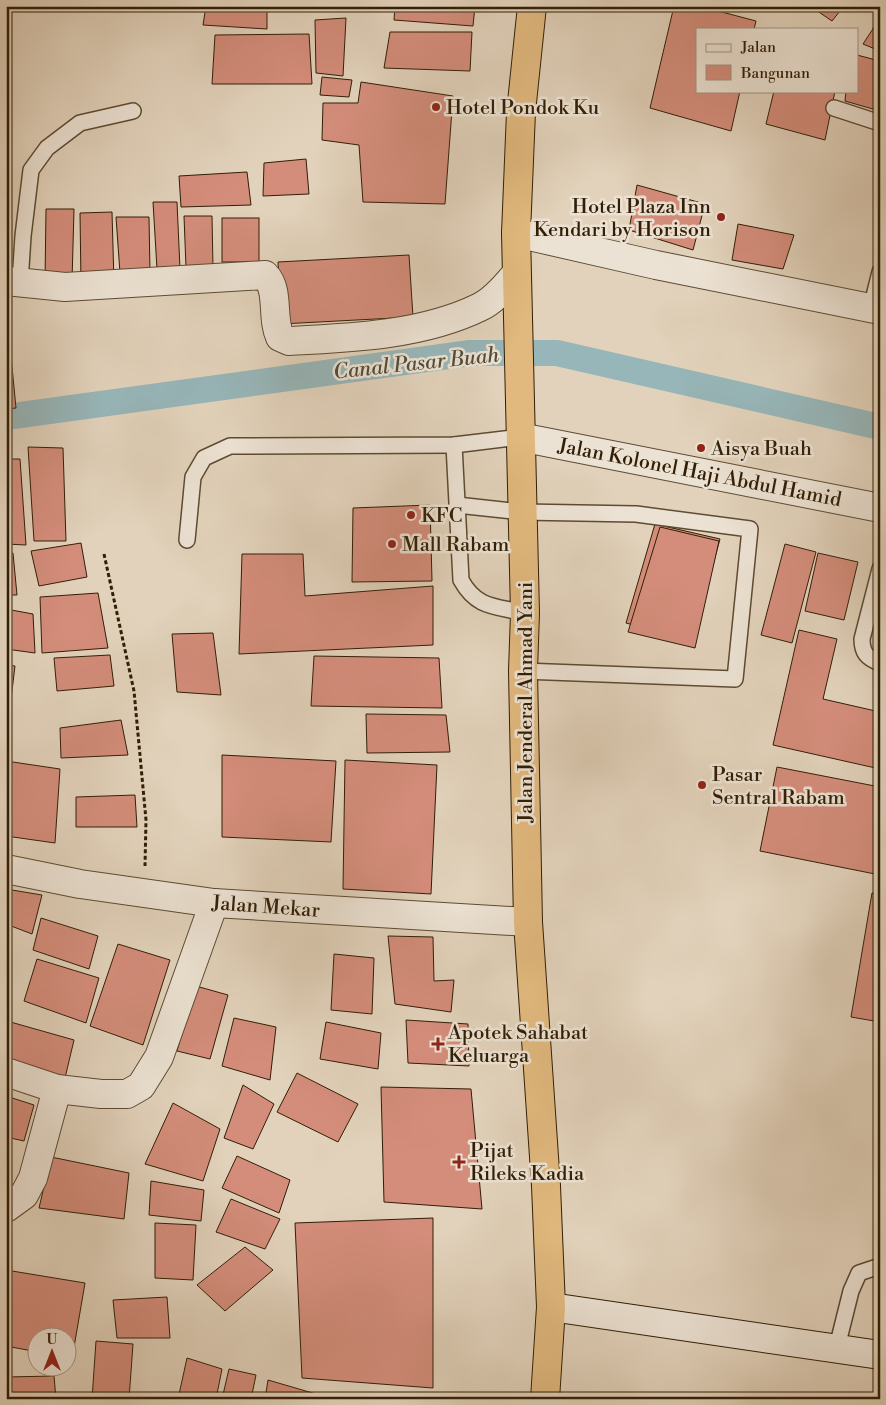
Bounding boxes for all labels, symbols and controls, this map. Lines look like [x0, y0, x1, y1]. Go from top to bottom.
legend [696, 28, 858, 92]
text: Jalan [740, 38, 776, 57]
text: Bangunan [740, 64, 810, 83]
place label: Hotel Pondok Ku [446, 96, 600, 121]
marker: Hotel Pondok Ku [430, 101, 442, 113]
place label: Hotel Plaza Inn Kendari by Horison [533, 195, 711, 243]
marker: Hotel Plaza Inn Kendari by Horison [715, 211, 727, 223]
water label: Canal Pasar Buah [332, 342, 501, 386]
street label: Jalan Kolonel Haji Abdul Hamid [555, 434, 844, 513]
place label: Aisya Buah [710, 437, 812, 462]
marker: Aisya Buah [695, 442, 707, 454]
place label: KFC [421, 504, 462, 529]
marker: KFC [405, 509, 417, 521]
place label: Mall Rabam [402, 533, 510, 558]
marker: Mall Rabam [386, 538, 398, 550]
street label: Jalan Jenderal Ahmad Yani [514, 581, 539, 823]
place label: Pasar Sentral Rabam [712, 763, 845, 811]
marker: Pasar Sentral Rabam [696, 779, 708, 791]
street label: Jalan Mekar [210, 891, 321, 924]
place label: Apotek Sahabat Keluarga [447, 1021, 588, 1069]
marker: Apotek Sahabat Keluarga [432, 1038, 444, 1050]
place label: Pijat Rileks Kadia [470, 1139, 585, 1187]
marker: Pijat Rileks Kadia [452, 1155, 466, 1169]
north arrow [28, 1328, 78, 1378]
text: U [47, 1331, 58, 1349]

